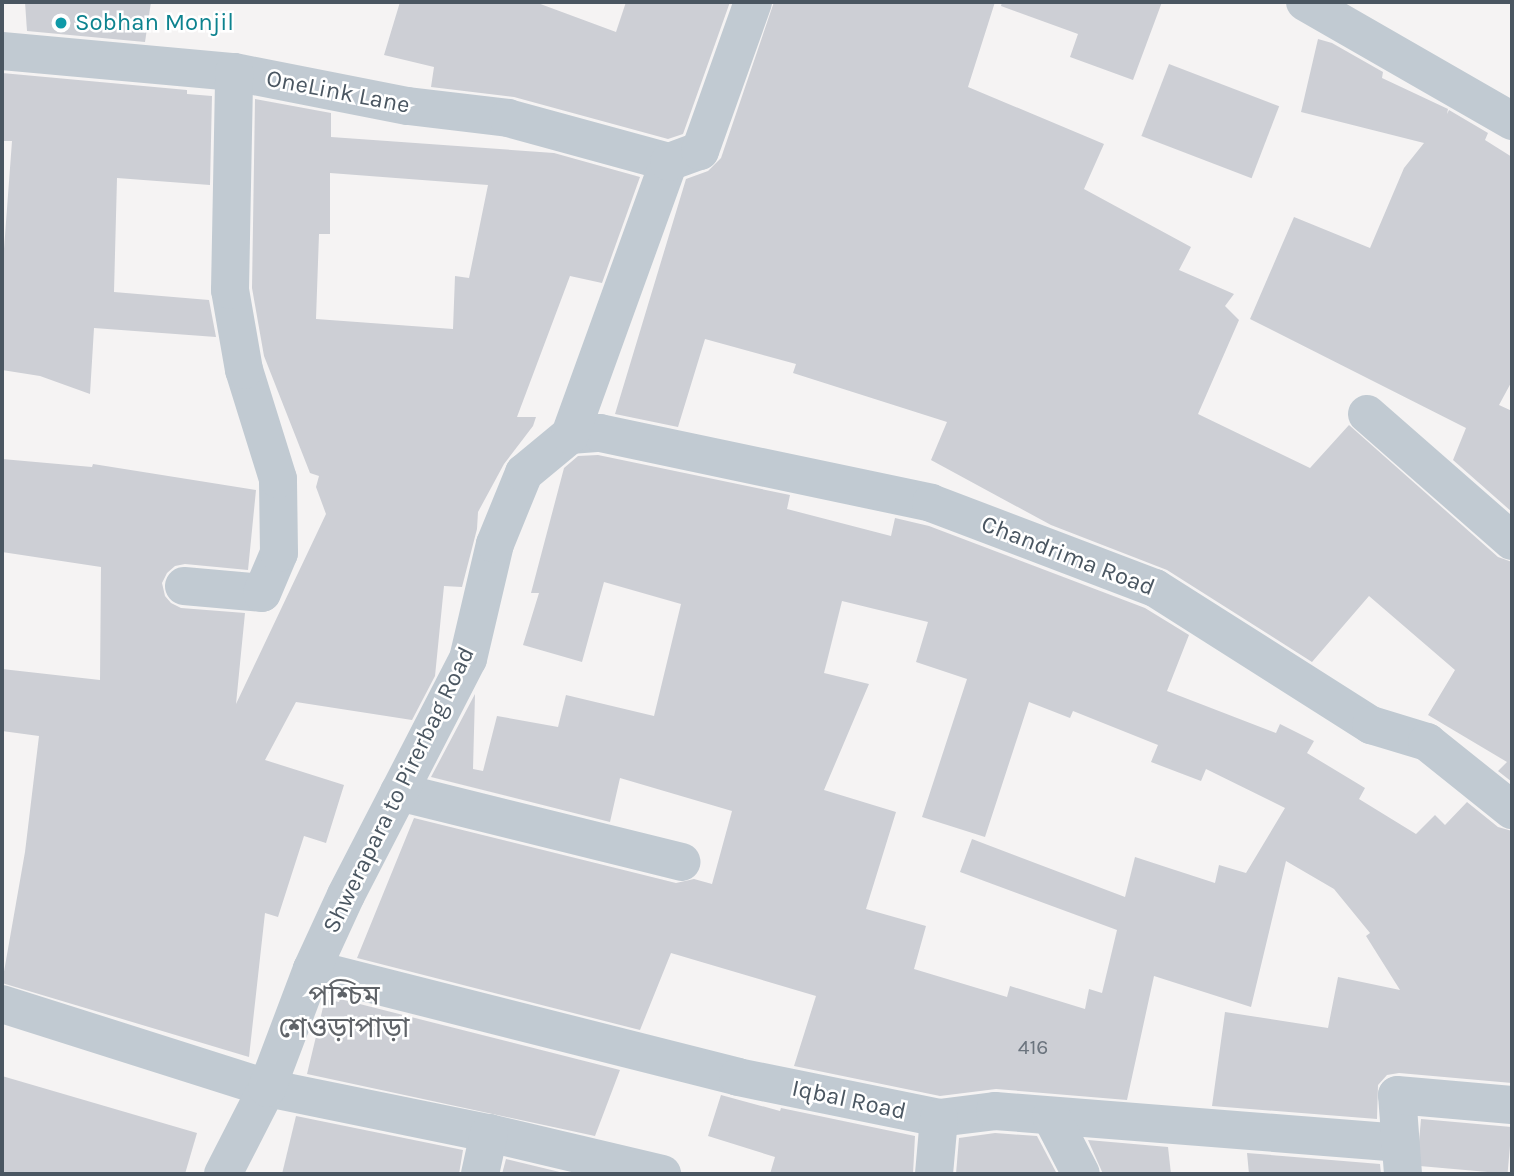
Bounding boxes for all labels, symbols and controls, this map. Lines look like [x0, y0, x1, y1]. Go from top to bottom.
place label: Sobhan Monjil [75, 9, 234, 37]
marker: Sobhan Monjil [53, 15, 69, 31]
street label: OneLink Lane [264, 64, 412, 120]
street label: Chandrima Road [977, 510, 1159, 602]
street label: Shwerapara to Pirerbag Road [317, 642, 481, 938]
district label: পশ্চিম শেওড়াপাড়া [279, 979, 409, 1045]
house number: 416 [1018, 1034, 1048, 1060]
street label: Iqbal Road [789, 1074, 909, 1126]

